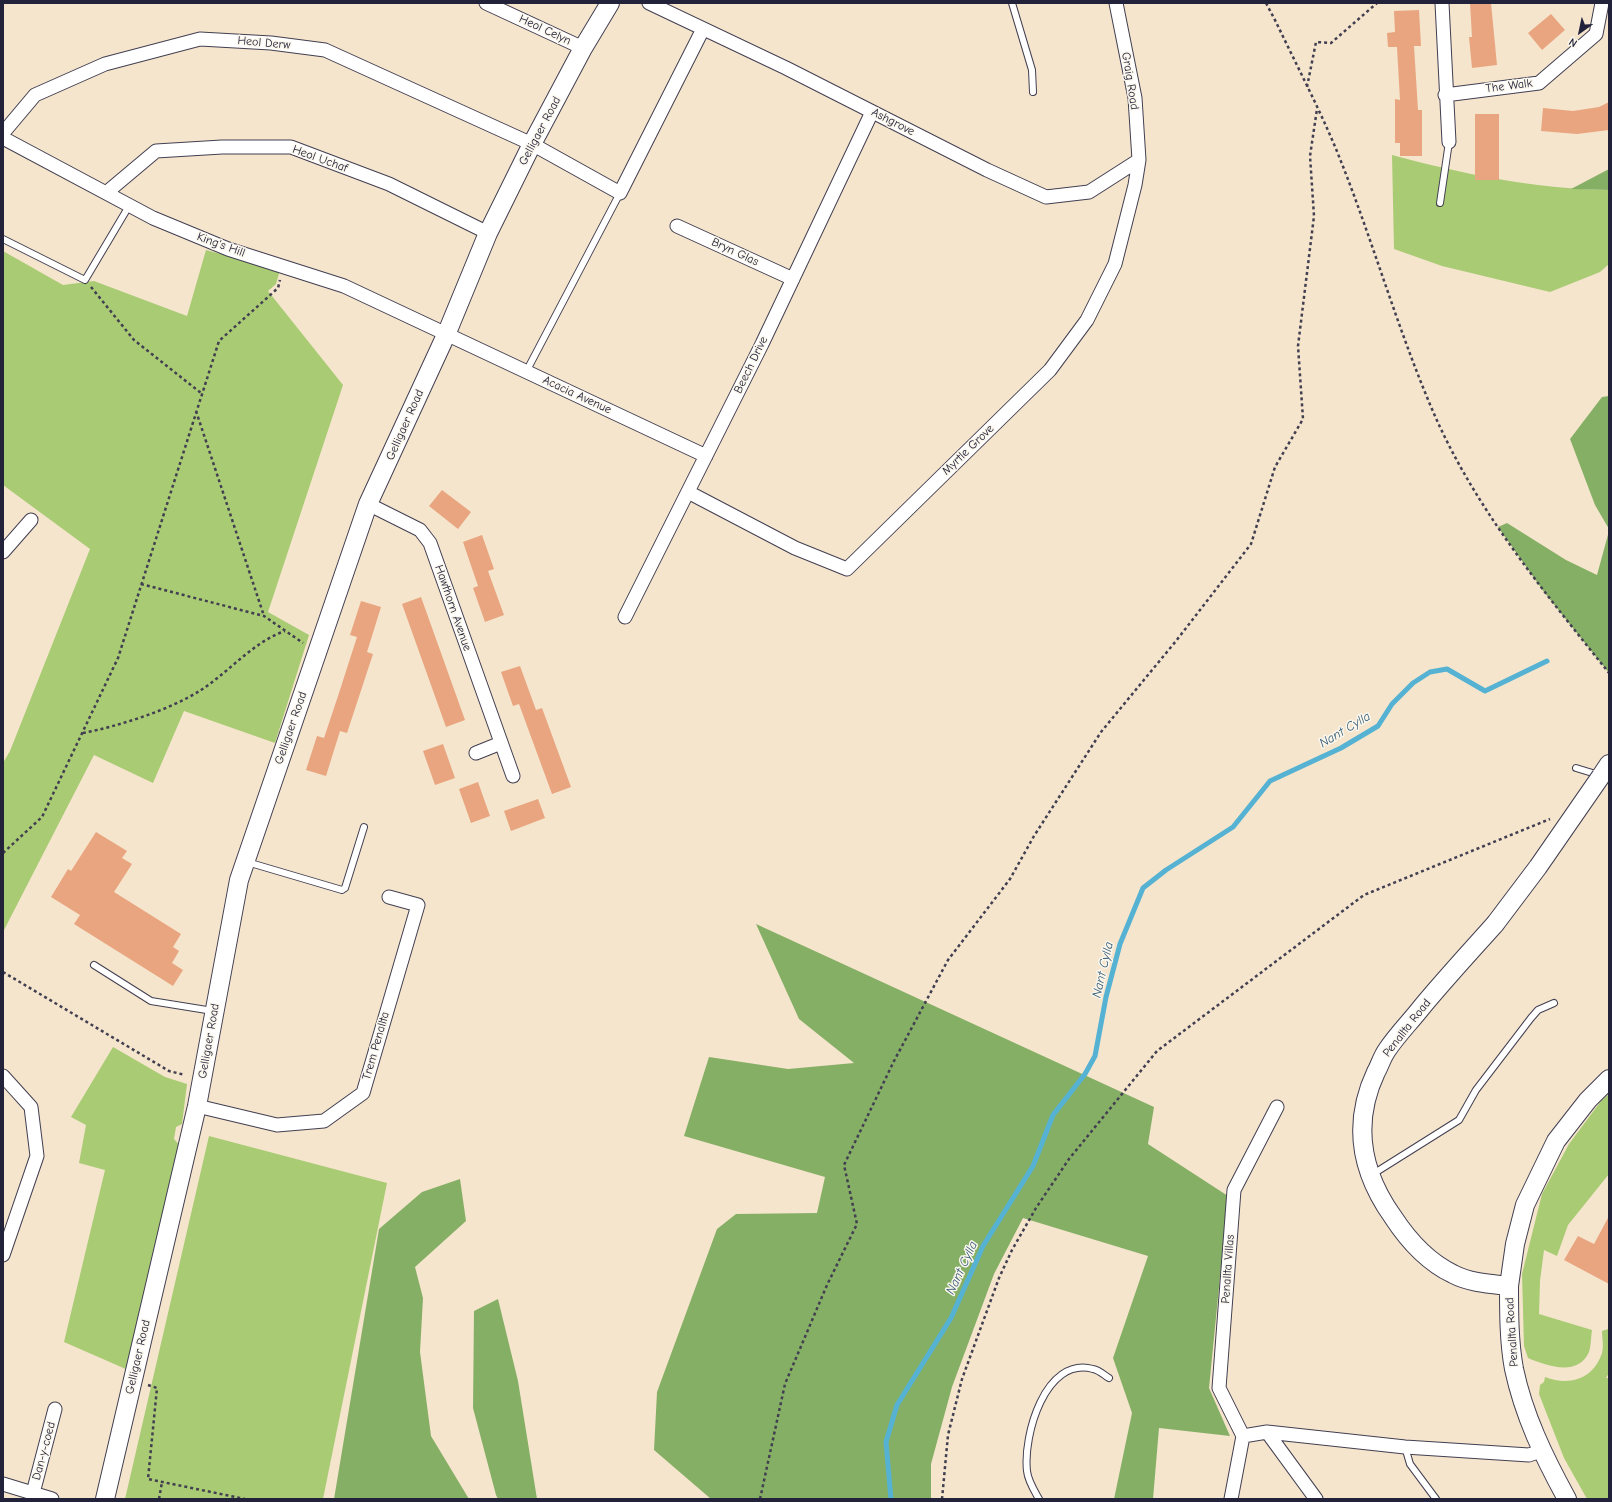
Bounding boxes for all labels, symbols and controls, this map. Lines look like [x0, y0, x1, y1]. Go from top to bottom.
street label: Heol Celyn [517, 12, 573, 48]
north arrow [1560, 12, 1600, 52]
street label: Heol Derw [237, 34, 291, 52]
text: N [1567, 35, 1580, 50]
street label: Graig Road [1118, 51, 1142, 111]
street label: The Walk [1485, 76, 1533, 96]
street label: Gelligaer Road [516, 94, 564, 168]
street label: Ashgrove [869, 105, 917, 139]
street label: Heol Uchaf [290, 142, 350, 176]
street label: King's Hill [195, 230, 247, 260]
street label: Bryn Glas [709, 235, 761, 269]
street label: Beech Drive [731, 334, 771, 396]
street label: Acacia Avenue [540, 373, 614, 417]
street label: Gelligaer Road [383, 387, 427, 463]
street label: Myrtle Grove [939, 422, 997, 478]
street label: Hawthorn Avenue [432, 563, 474, 653]
street label: Gelligaer Road [272, 690, 310, 766]
water label: Nant Cylla [1317, 709, 1373, 751]
water label: Nant Cylla [1089, 941, 1117, 999]
street label: Penallta Road [1380, 996, 1434, 1060]
street label: Gelligaer Road [195, 1002, 223, 1080]
street label: Trem Penallta [359, 1010, 393, 1082]
street label: Penallta Villas [1218, 1234, 1238, 1304]
water label: Nant Cylla [943, 1239, 981, 1297]
street label: Penallta Road [1502, 1297, 1522, 1367]
street label: Gelligaer Road [122, 1318, 154, 1396]
street label: Dan-y-coed [29, 1420, 59, 1482]

